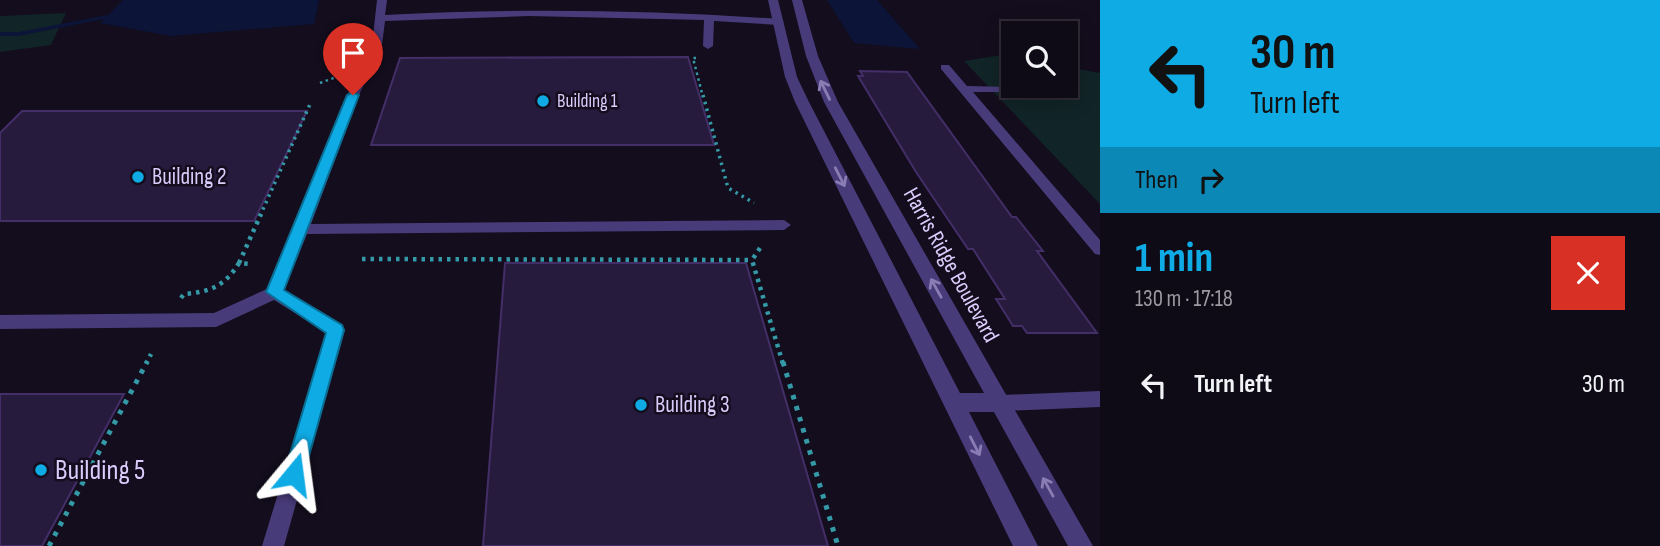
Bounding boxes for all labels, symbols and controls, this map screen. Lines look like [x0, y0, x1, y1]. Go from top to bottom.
map controls [1001, 21, 1078, 98]
button: search [1001, 21, 1078, 98]
pin [323, 23, 383, 95]
text: 30 m [1250, 24, 1335, 83]
icon: left [1135, 28, 1226, 119]
icon: arrive [334, 34, 372, 72]
one-way arrow [818, 80, 831, 101]
text: Turn left [1250, 84, 1340, 123]
place label: Building 1 [557, 90, 618, 113]
marker: Building 1 [535, 93, 551, 109]
icon: right [1192, 161, 1230, 199]
place label: Building 2 [152, 163, 226, 191]
text: Then [1135, 165, 1178, 196]
one-way arrow [834, 166, 847, 187]
marker: Building 2 [130, 169, 146, 185]
street label: Harris Ridge Boulevard [897, 183, 1005, 347]
text: 1 min [1135, 233, 1213, 284]
button: close [1551, 236, 1625, 310]
one-way arrow [929, 279, 943, 299]
text: 130 m · 17:18 [1135, 285, 1233, 313]
icon: left [1135, 366, 1173, 404]
text: Turn left [1194, 369, 1272, 400]
text: 30 m [1582, 369, 1625, 400]
place label: Building 3 [655, 391, 730, 419]
marker: Building 3 [633, 397, 649, 413]
one-way arrow [969, 435, 983, 456]
position arrow [257, 437, 331, 511]
place label: Building 5 [55, 454, 145, 487]
marker: Building 5 [33, 462, 49, 478]
one-way arrow [1041, 477, 1055, 497]

